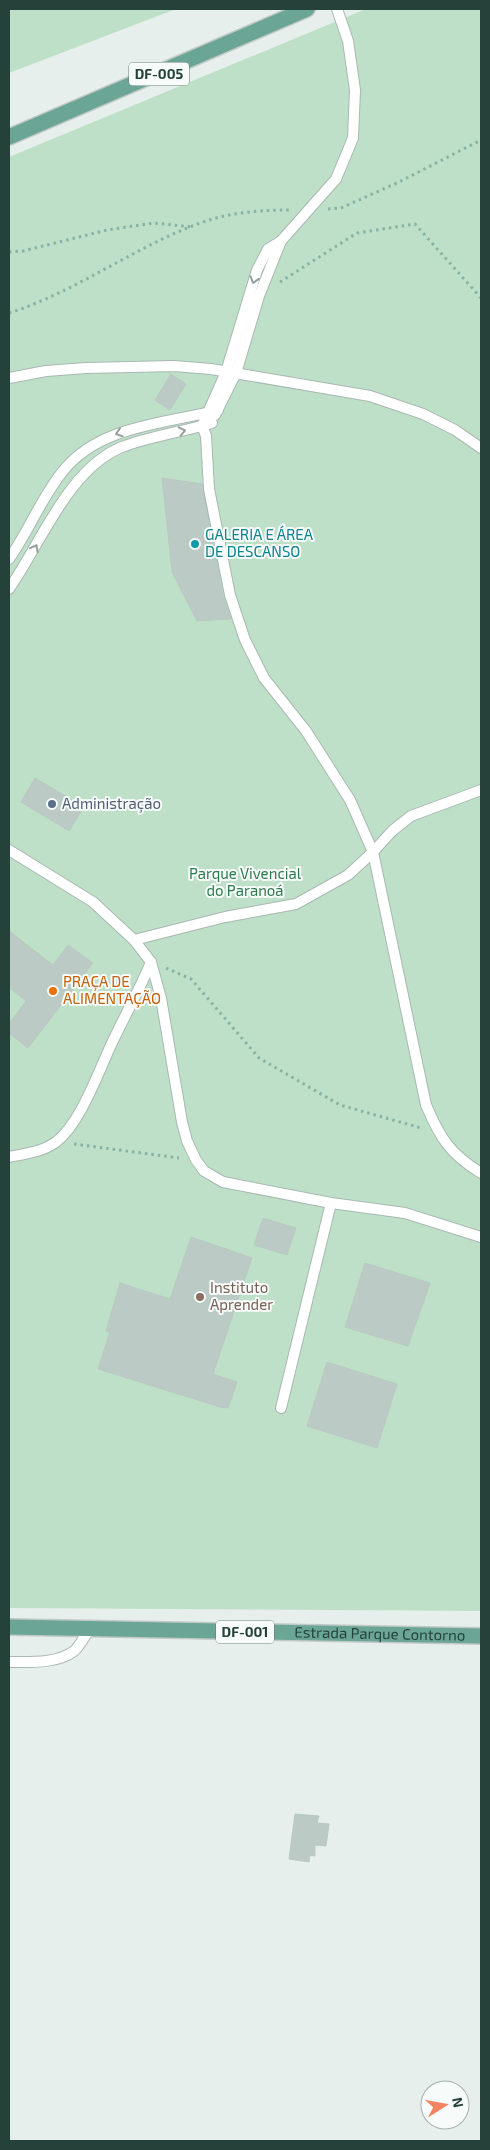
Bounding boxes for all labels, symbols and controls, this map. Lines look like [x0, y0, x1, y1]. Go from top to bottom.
road number: DF-005 [129, 62, 189, 86]
one-way arrow [250, 275, 260, 283]
one-way arrow [177, 426, 186, 437]
one-way arrow [115, 427, 124, 437]
place label: GALERIA E ÁREA DE DESCANSO [205, 525, 314, 560]
marker: GALERIA E ÁREA DE DESCANSO [189, 538, 201, 550]
one-way arrow [29, 544, 39, 553]
place label: Administração [62, 794, 161, 813]
marker: Administração [46, 798, 58, 810]
park label: Parque Vivencial do Paranoá [189, 864, 302, 899]
place label: PRAÇA DE ALIMENTAÇÃO [63, 972, 161, 1008]
marker: PRAÇA DE ALIMENTAÇÃO [47, 985, 59, 997]
place label: Instituto Aprender [210, 1278, 273, 1313]
marker: Instituto Aprender [194, 1291, 206, 1303]
road number: DF-001 [216, 1620, 274, 1644]
street label: Estrada Parque Contorno [294, 1622, 466, 1644]
north arrow [420, 2080, 470, 2130]
text: N [449, 2096, 468, 2109]

